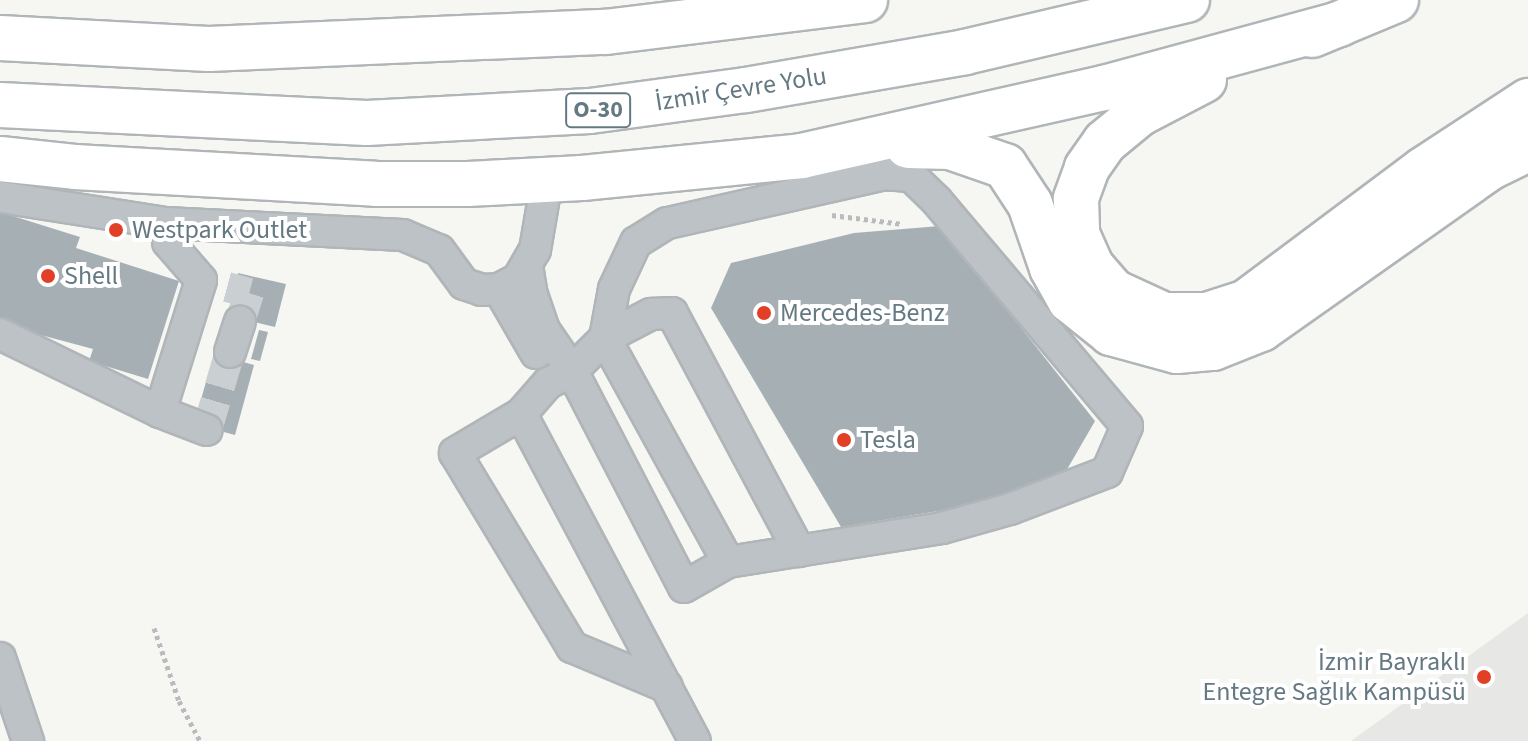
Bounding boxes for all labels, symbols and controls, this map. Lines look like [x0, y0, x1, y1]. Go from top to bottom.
street label: İzmir Çevre Yolu [653, 60, 829, 118]
road number: O-30 [564, 90, 632, 130]
place label: Westpark Outlet [132, 214, 307, 246]
marker: Westpark Outlet [107, 221, 125, 239]
place label: Shell [64, 260, 118, 292]
marker: Shell [39, 267, 57, 285]
place label: Mercedes-Benz [780, 297, 945, 329]
marker: Mercedes-Benz [755, 304, 773, 322]
place label: Tesla [860, 424, 916, 456]
marker: Tesla [835, 431, 853, 449]
place label: İzmir Bayraklı Entegre Sağlık Kampüsü [1203, 646, 1466, 708]
marker: İzmir Bayraklı Entegre Sağlık Kampüsü [1473, 666, 1495, 688]

